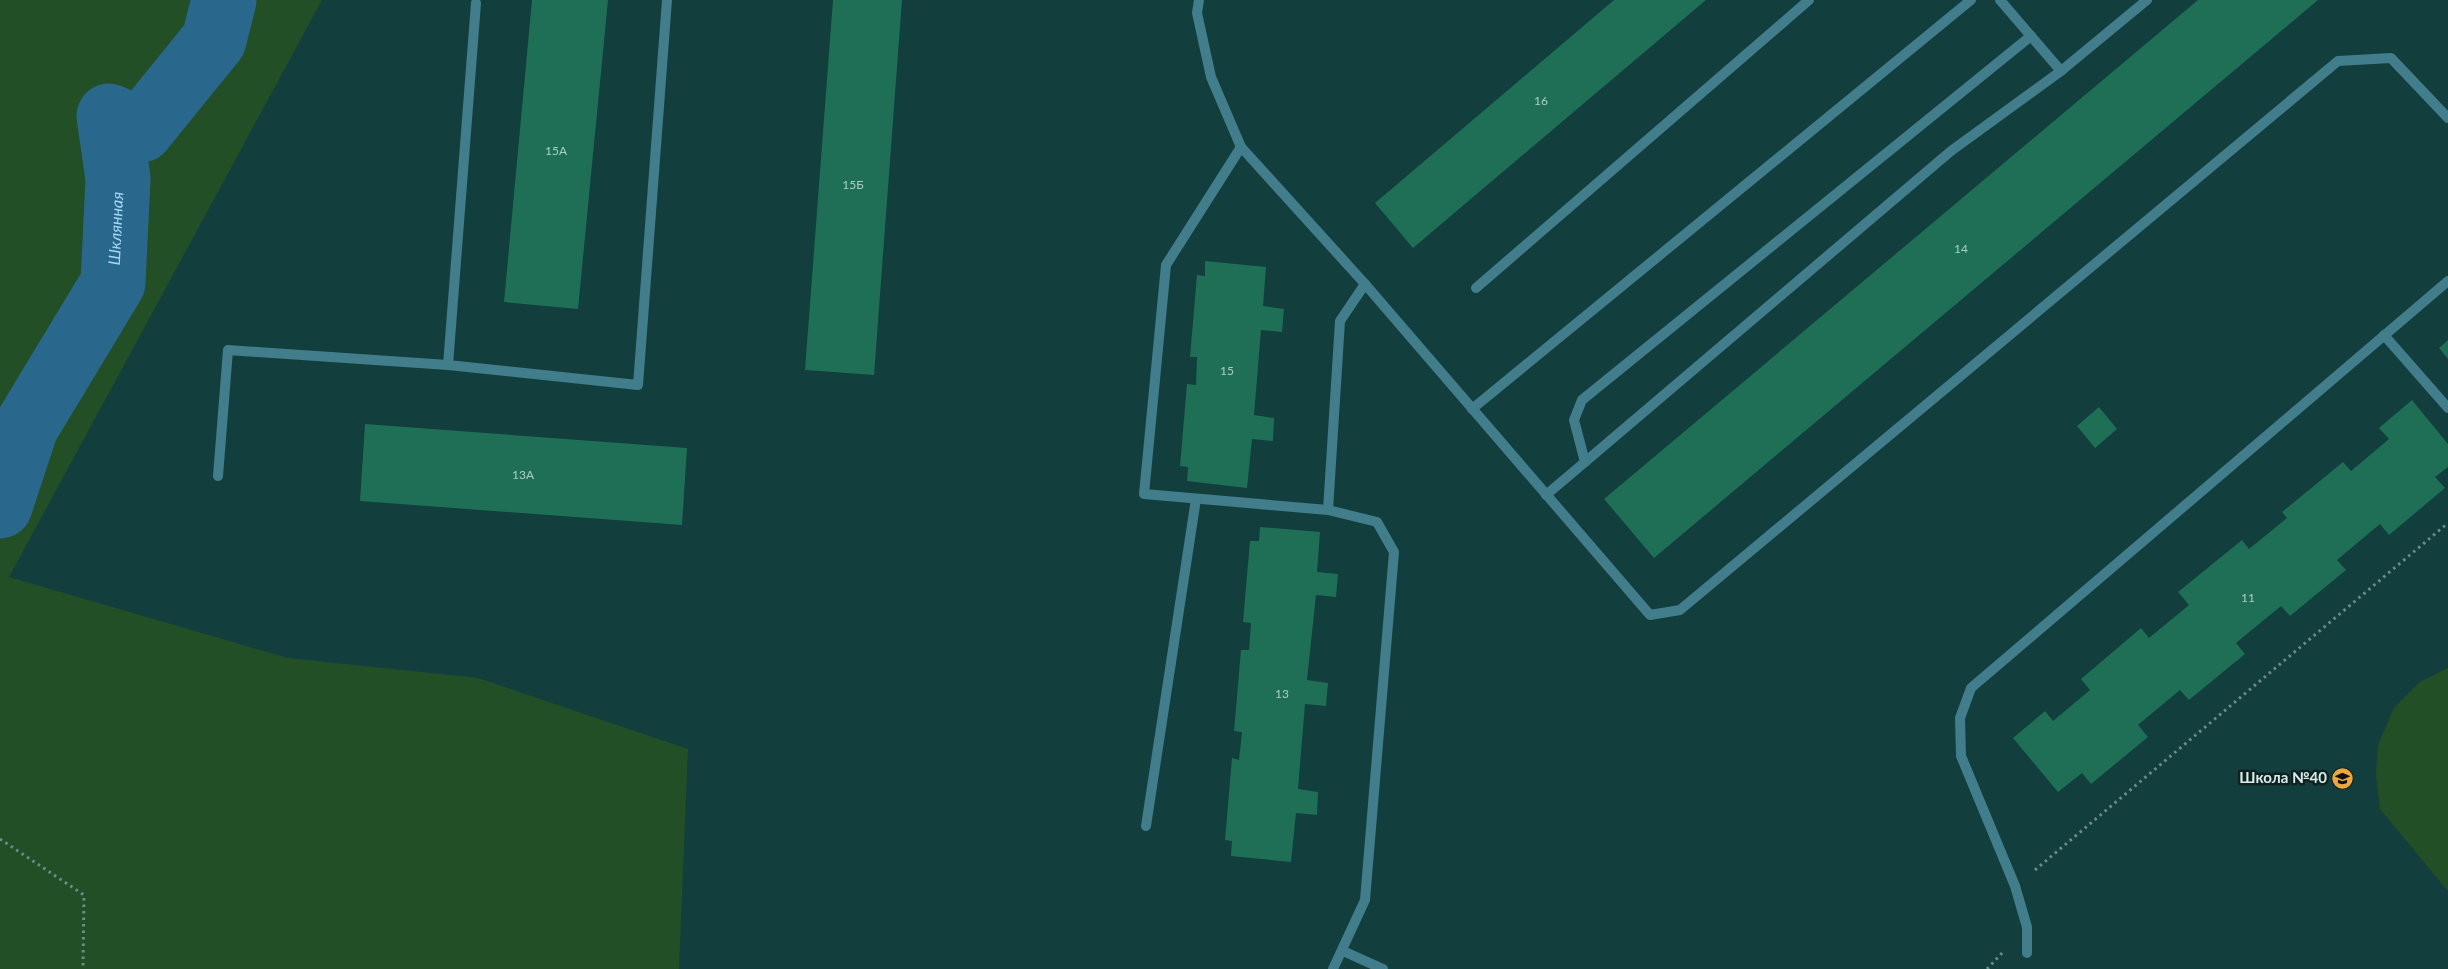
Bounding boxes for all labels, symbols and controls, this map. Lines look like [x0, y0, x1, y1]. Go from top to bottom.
house number: 16 [1534, 93, 1548, 108]
house number: 15А [545, 143, 568, 158]
house number: 15Б [842, 177, 864, 192]
water label: Шклянная [104, 191, 126, 266]
house number: 14 [1954, 241, 1968, 256]
house number: 15 [1220, 363, 1234, 378]
house number: 13А [512, 467, 535, 482]
house number: 11 [2241, 590, 2255, 605]
house number: 13 [1275, 686, 1289, 701]
school or university icon: Школа №40 [2331, 766, 2355, 790]
place label: Школа №40 [2239, 768, 2327, 786]

